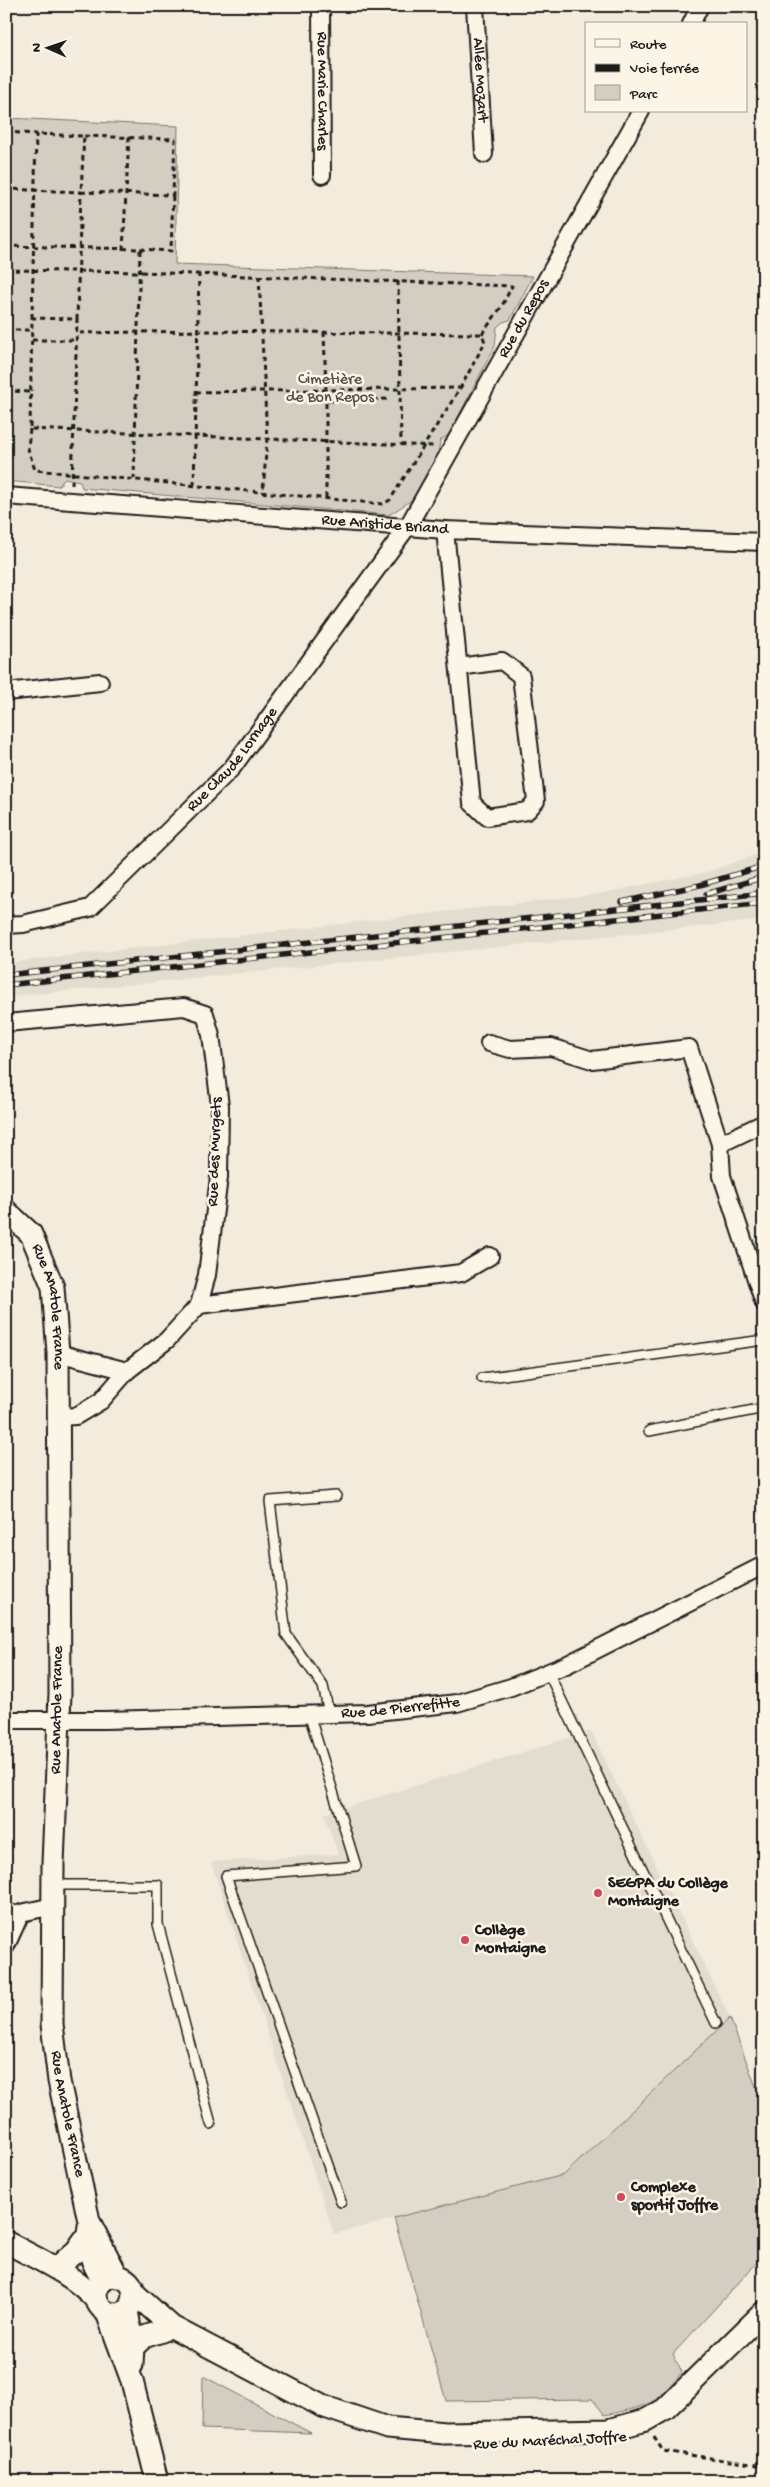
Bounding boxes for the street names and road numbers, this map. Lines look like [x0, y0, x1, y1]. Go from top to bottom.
street label: Rue Marie Charles [312, 32, 331, 152]
street label: Allée Mozart [467, 37, 492, 124]
street label: Rue du Repos [495, 275, 554, 362]
street label: Rue Aristide Briand [321, 511, 451, 540]
street label: Rue Claude Lornage [183, 703, 283, 816]
street label: Rue des Murgets [205, 1096, 227, 1207]
street label: Rue Anatole France [27, 1241, 68, 1370]
street label: Rue Anatole France [47, 1645, 69, 1774]
street label: Rue de Pierrefitte [341, 1693, 462, 1723]
street label: Rue Anatole France [46, 2050, 89, 2180]
street label: Rue du Maréchal Joffre [473, 2428, 628, 2455]

